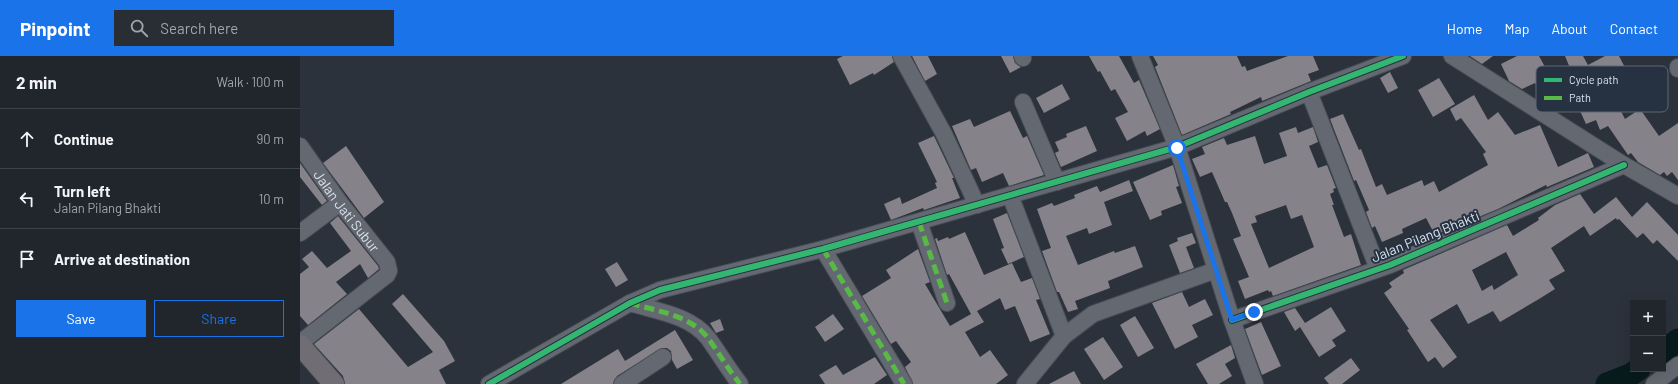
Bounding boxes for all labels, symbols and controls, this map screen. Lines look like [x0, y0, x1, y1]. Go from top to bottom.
search box [114, 10, 394, 46]
text: Pinpoint [20, 17, 90, 40]
icon: search [128, 17, 150, 39]
text: Search here [160, 19, 238, 37]
text: Home [1447, 20, 1483, 37]
text: Map [1505, 20, 1529, 37]
text: About [1551, 20, 1588, 37]
text: Contact [1610, 20, 1658, 37]
legend [1536, 66, 1668, 112]
text: 2 min [16, 72, 57, 92]
text: Cycle path [1569, 73, 1619, 86]
text: Walk · 100 m [217, 74, 284, 90]
text: Path [1569, 91, 1591, 104]
icon: ahead [16, 128, 38, 150]
text: Continue [54, 130, 114, 148]
text: 90 m [257, 131, 284, 147]
route start [1168, 139, 1186, 157]
street label: Jalan Jati Subur [311, 166, 384, 255]
text: Turn left [54, 182, 110, 200]
icon: left [16, 188, 38, 210]
text: 10 m [259, 191, 284, 207]
text: Jalan Pilang Bhakti [54, 200, 161, 216]
street label: Jalan Pilang Bhakti [1368, 207, 1482, 265]
icon: arrive [16, 248, 38, 270]
text: Arrive at destination [54, 250, 190, 268]
button: Save [16, 300, 146, 337]
button: Share [154, 300, 284, 337]
map controls [1630, 300, 1666, 372]
button: + [1630, 300, 1666, 336]
route end [1245, 303, 1263, 321]
button: − [1630, 336, 1666, 372]

